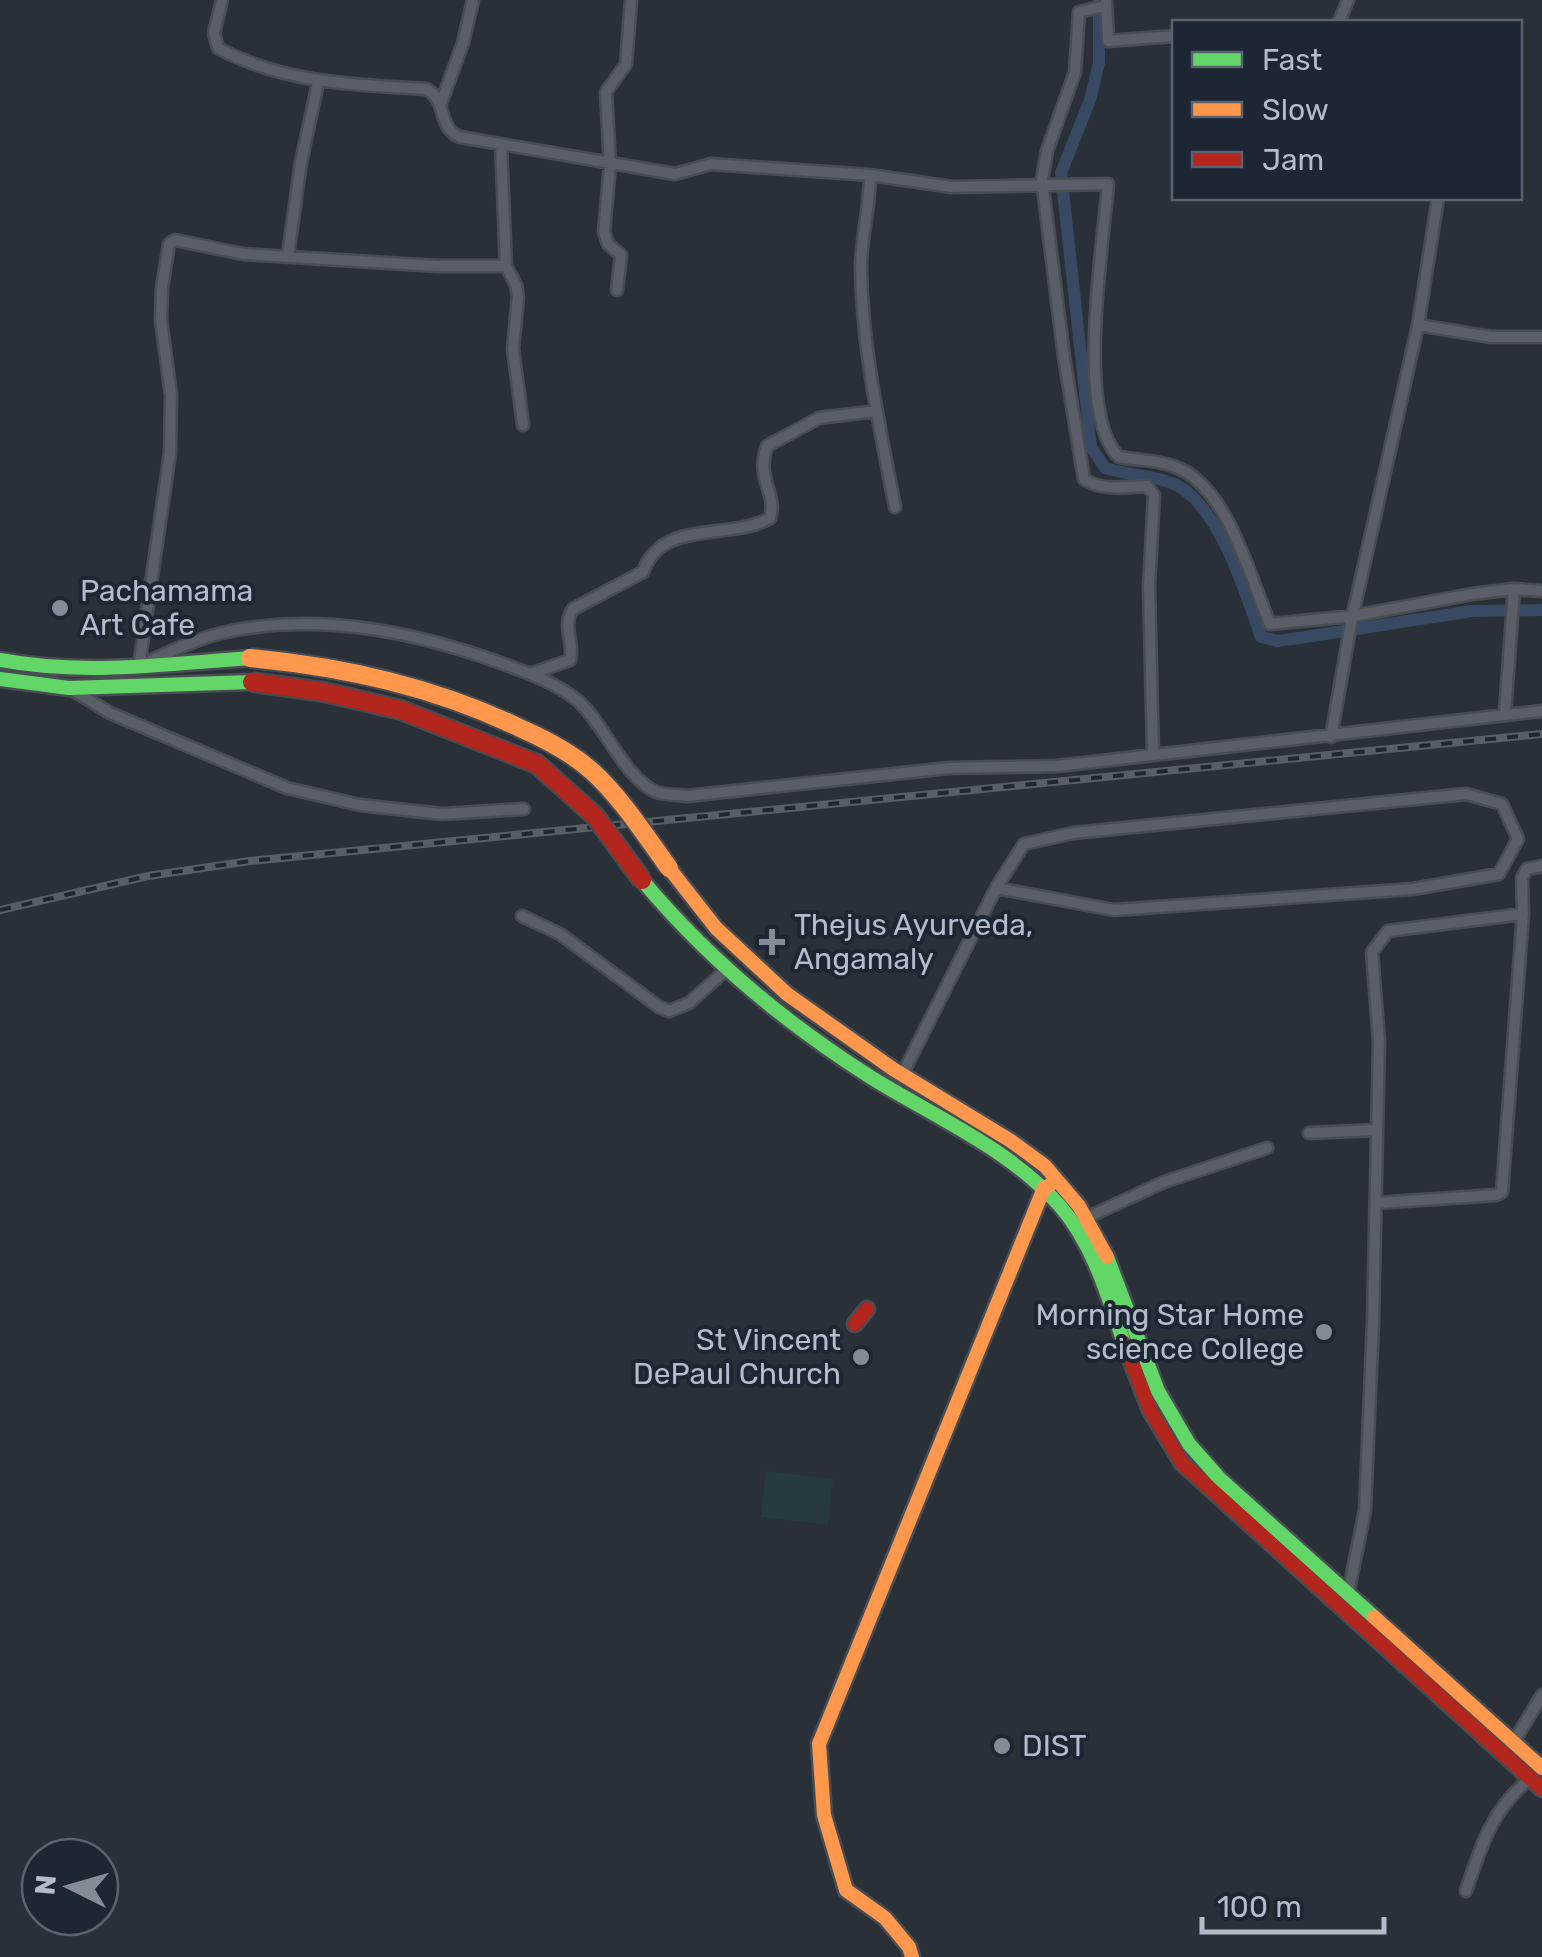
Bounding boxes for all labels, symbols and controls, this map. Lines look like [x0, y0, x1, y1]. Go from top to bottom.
legend [1172, 20, 1522, 200]
text: Fast [1262, 42, 1322, 78]
text: Slow [1262, 92, 1329, 128]
text: Jam [1262, 142, 1324, 178]
place label: Pachamama Art Cafe [80, 573, 253, 643]
marker: Pachamama Art Cafe [49, 597, 71, 619]
place label: Thejus Ayurveda, Angamaly [794, 907, 1033, 977]
marker: Thejus Ayurveda, Angamaly [759, 929, 785, 955]
place label: Morning Star Home science College [1036, 1297, 1304, 1367]
marker: Morning Star Home science College [1313, 1321, 1335, 1343]
place label: St Vincent DePaul Church [633, 1322, 841, 1392]
marker: St Vincent DePaul Church [850, 1346, 872, 1368]
place label: DIST [1022, 1728, 1087, 1764]
marker: DIST [991, 1735, 1013, 1757]
north arrow [20, 1837, 120, 1937]
scale bar [1202, 1872, 1384, 1934]
text: N [28, 1873, 63, 1896]
text: 100 m [1217, 1889, 1302, 1925]

